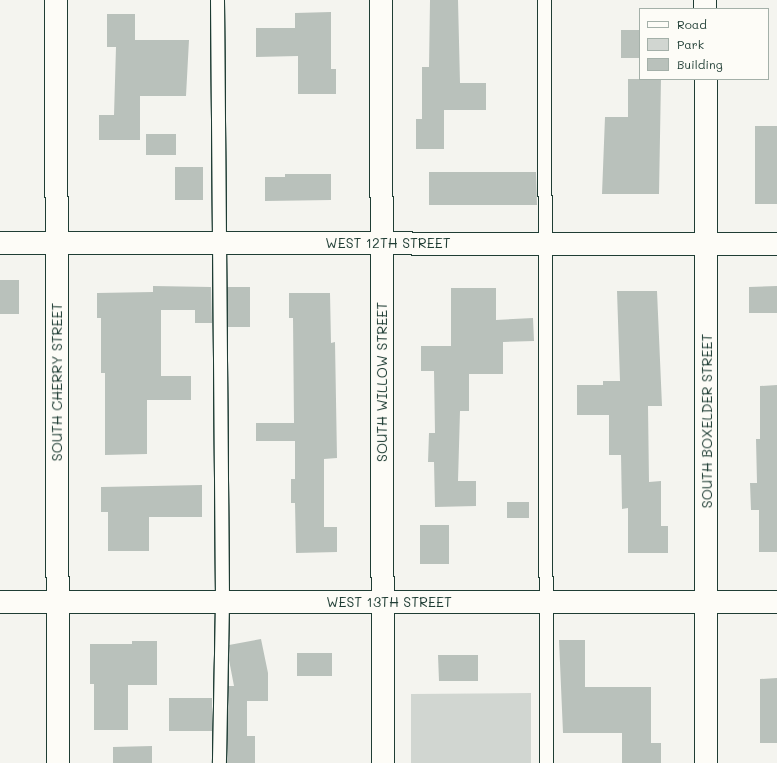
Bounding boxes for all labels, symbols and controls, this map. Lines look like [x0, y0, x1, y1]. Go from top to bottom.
legend [639, 8, 769, 80]
text: Road [677, 16, 707, 32]
text: Park [677, 36, 704, 52]
text: Building [677, 56, 723, 72]
street label: WEST 12TH STREET [325, 235, 451, 251]
street label: SOUTH WILLOW STREET [374, 302, 390, 462]
street label: SOUTH CHERRY STREET [49, 303, 65, 461]
street label: SOUTH BOXELDER STREET [699, 334, 715, 508]
street label: WEST 13TH STREET [326, 594, 452, 610]

